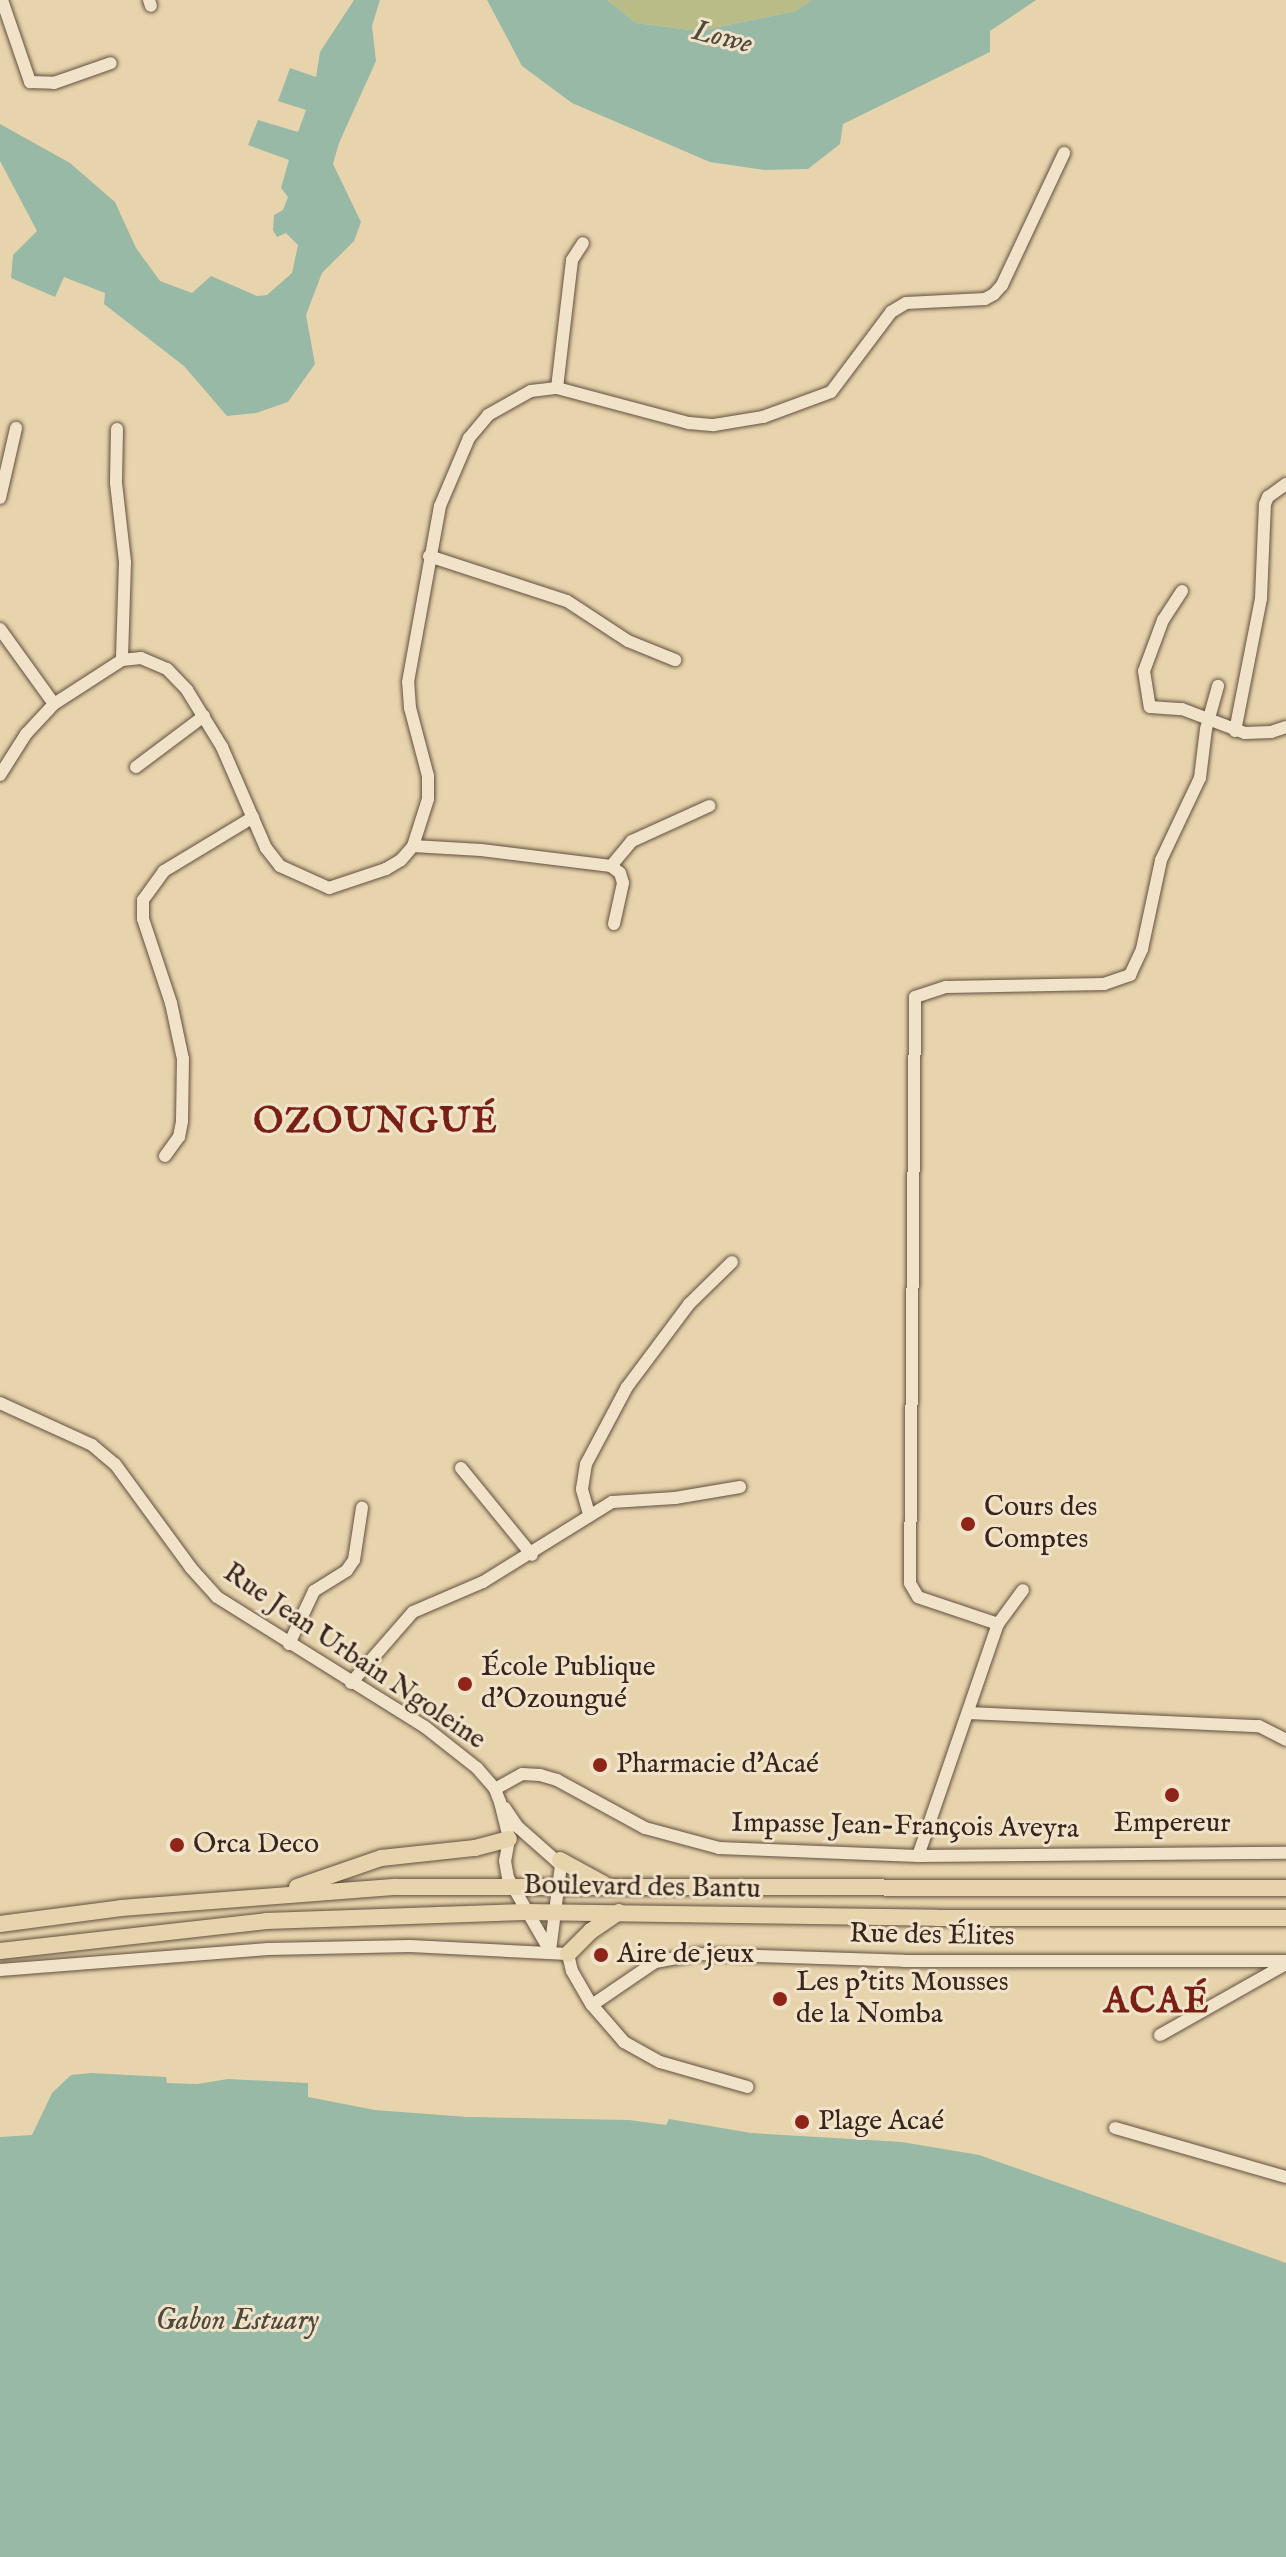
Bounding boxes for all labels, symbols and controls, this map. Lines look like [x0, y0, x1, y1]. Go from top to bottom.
water label: Lowe [688, 13, 756, 63]
district label: OZOUNGUÉ [253, 1101, 499, 1145]
place label: Cours des Comptes [984, 1491, 1097, 1557]
marker: Cours des Comptes [959, 1515, 977, 1533]
street label: Rue Jean Urbain Ngoleine [216, 1557, 492, 1757]
place label: École Publique d'Ozoungué [481, 1651, 656, 1717]
marker: École Publique d'Ozoungué [456, 1675, 474, 1693]
place label: Pharmacie d'Acaé [616, 1748, 819, 1782]
marker: Pharmacie d'Acaé [591, 1756, 609, 1774]
marker: Empereur [1163, 1786, 1181, 1804]
street label: Impasse Jean-François Aveyra [731, 1807, 1079, 1847]
place label: Empereur [1114, 1807, 1230, 1841]
place label: Orca Deco [193, 1828, 319, 1862]
marker: Orca Deco [168, 1836, 186, 1854]
street label: Boulevard des Bantu [523, 1869, 761, 1907]
street label: Rue des Élites [849, 1918, 1015, 1954]
place label: Aire de jeux [617, 1938, 754, 1972]
marker: Aire de jeux [592, 1946, 610, 1964]
place label: Les p’tits Mousses de la Nomba [796, 1966, 1009, 2032]
district label: ACAÉ [1104, 1981, 1210, 2025]
marker: Les p’tits Mousses de la Nomba [771, 1990, 789, 2008]
place label: Plage Acaé [818, 2105, 944, 2139]
marker: Plage Acaé [793, 2113, 811, 2131]
water label: Gabon Estuary [155, 2303, 319, 2339]

